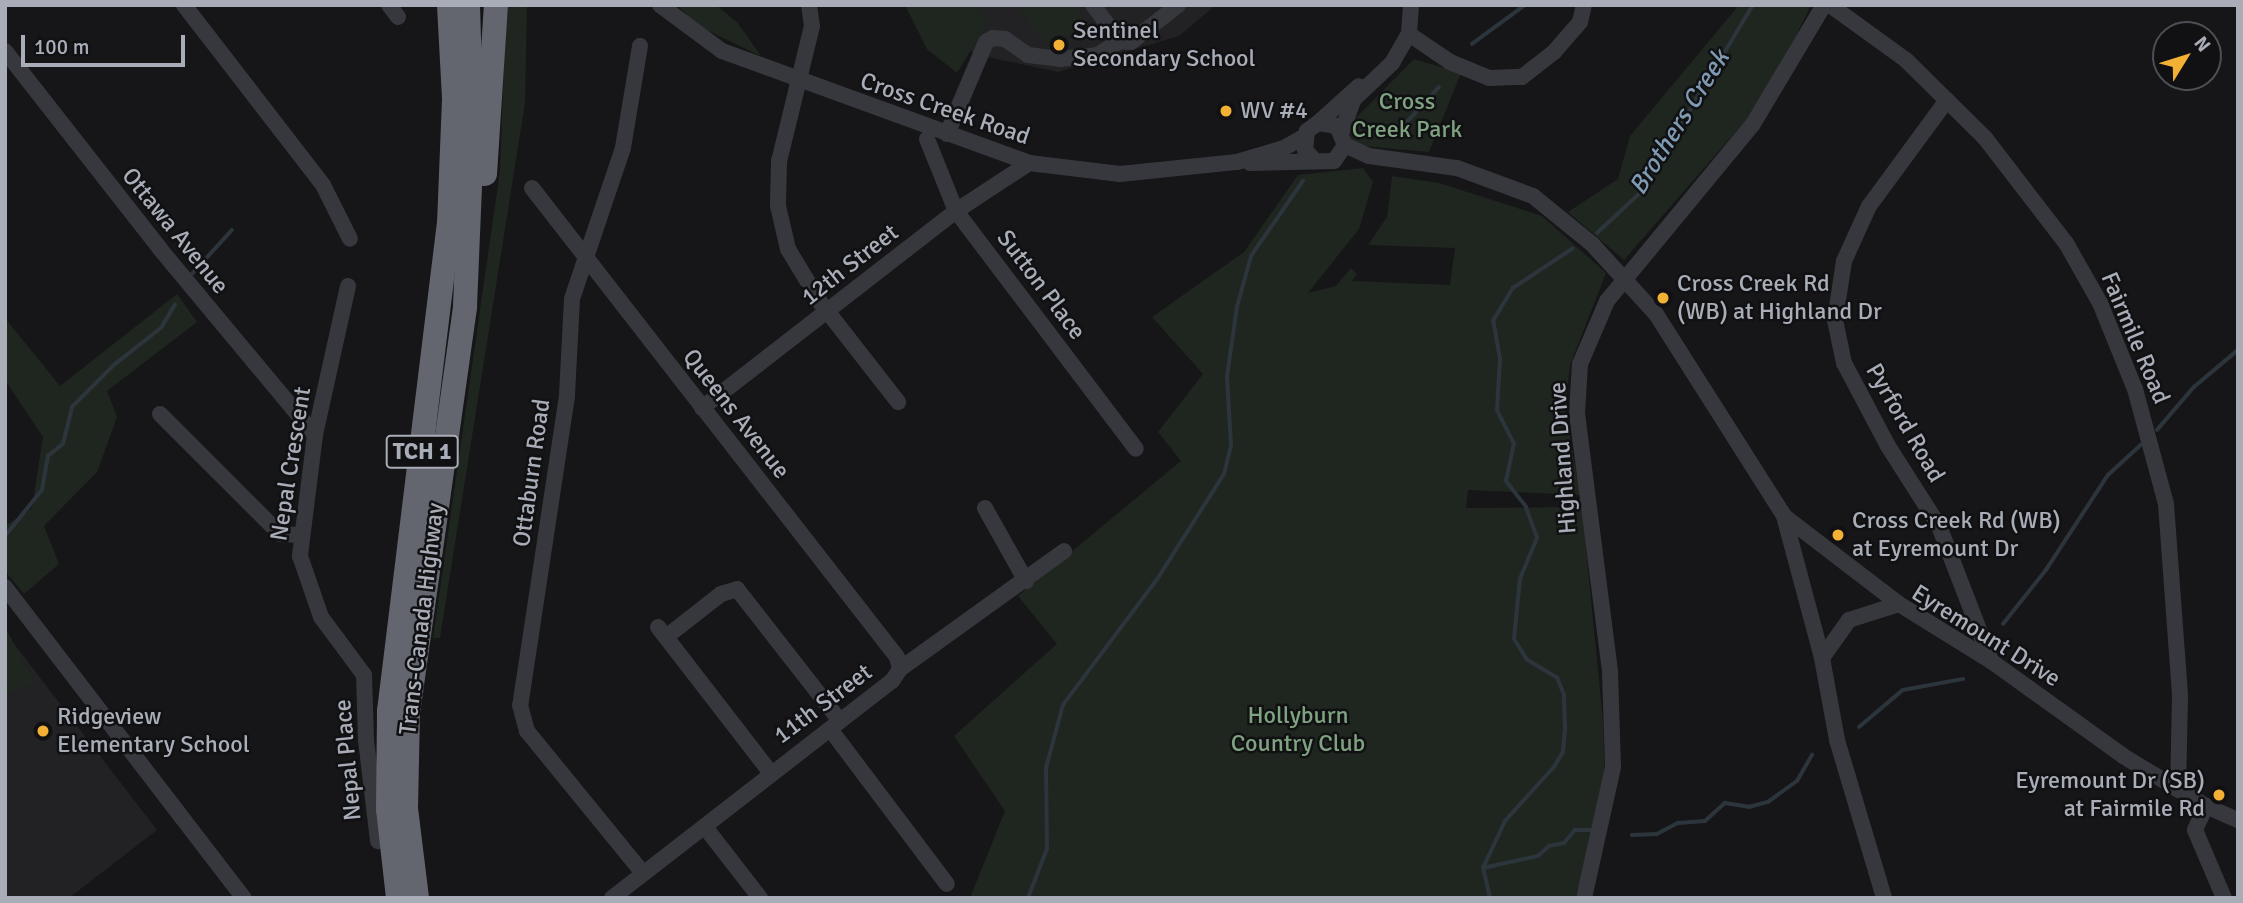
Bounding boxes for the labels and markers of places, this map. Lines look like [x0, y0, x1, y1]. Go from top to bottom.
place label: Sentinel Secondary School [1073, 17, 1256, 73]
marker: Sentinel Secondary School [1051, 37, 1067, 53]
place label: WV #4 [1240, 97, 1308, 125]
marker: WV #4 [1218, 103, 1234, 119]
place label: Cross Creek Rd (WB) at Highland Dr [1677, 270, 1882, 326]
marker: Cross Creek Rd (WB) at Highland Dr [1655, 290, 1671, 306]
place label: Cross Creek Rd (WB) at Eyremount Dr [1852, 507, 2061, 563]
marker: Cross Creek Rd (WB) at Eyremount Dr [1830, 527, 1846, 543]
place label: Ridgeview Elementary School [57, 703, 250, 759]
marker: Ridgeview Elementary School [35, 723, 51, 739]
place label: Eyremount Dr (SB) at Fairmile Rd [2015, 767, 2205, 823]
marker: Eyremount Dr (SB) at Fairmile Rd [2211, 787, 2227, 803]

